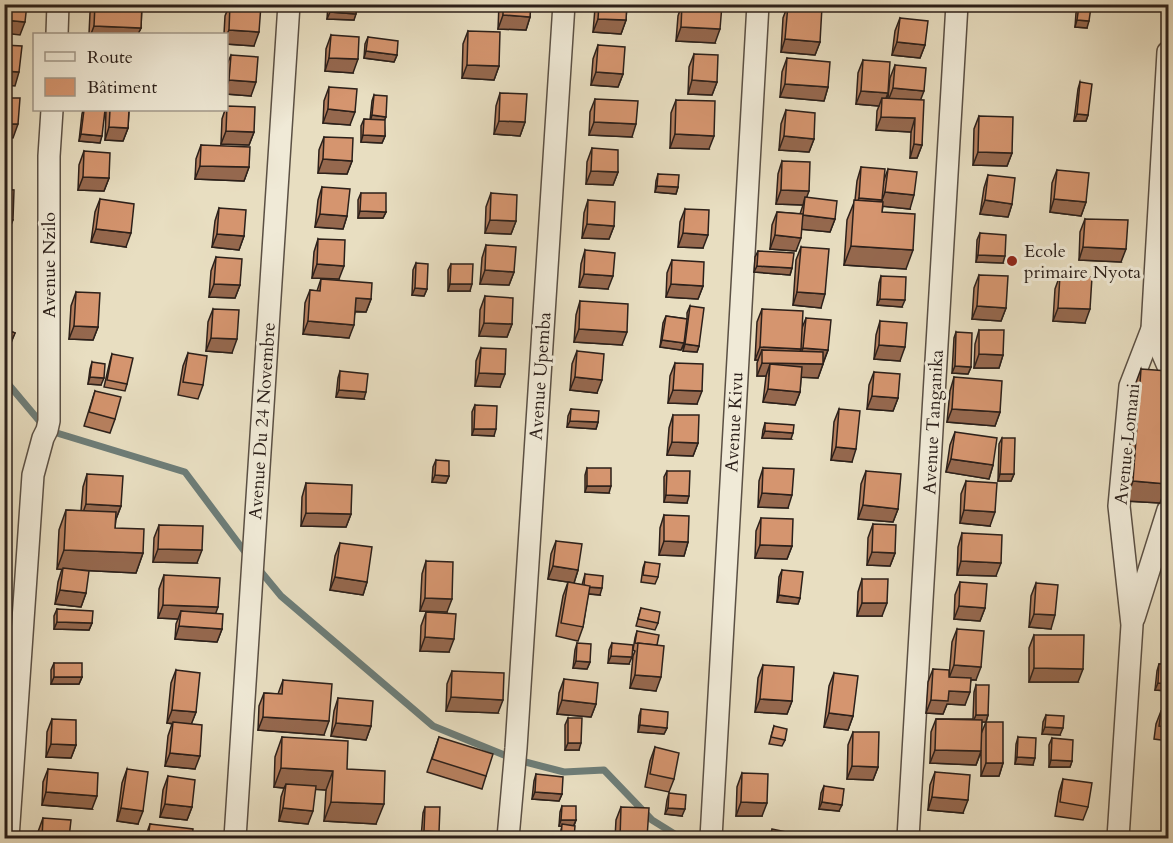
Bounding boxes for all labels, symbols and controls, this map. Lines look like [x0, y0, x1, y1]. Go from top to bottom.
legend [33, 33, 228, 111]
text: Route [87, 45, 133, 70]
text: Bâtiment [87, 75, 157, 100]
street label: Avenue Nzilo [37, 212, 62, 318]
place label: Ecole primaire Nyota [1024, 239, 1141, 285]
marker: Ecole primaire Nyota [1005, 254, 1019, 268]
street label: Avenue Upemba [524, 311, 557, 441]
street label: Avenue Du 24 Novembre [243, 321, 282, 521]
street label: Avenue Tanganika [917, 349, 950, 495]
street label: Avenue Kivu [719, 371, 750, 473]
street label: Avenue Lomani [1109, 382, 1146, 506]

